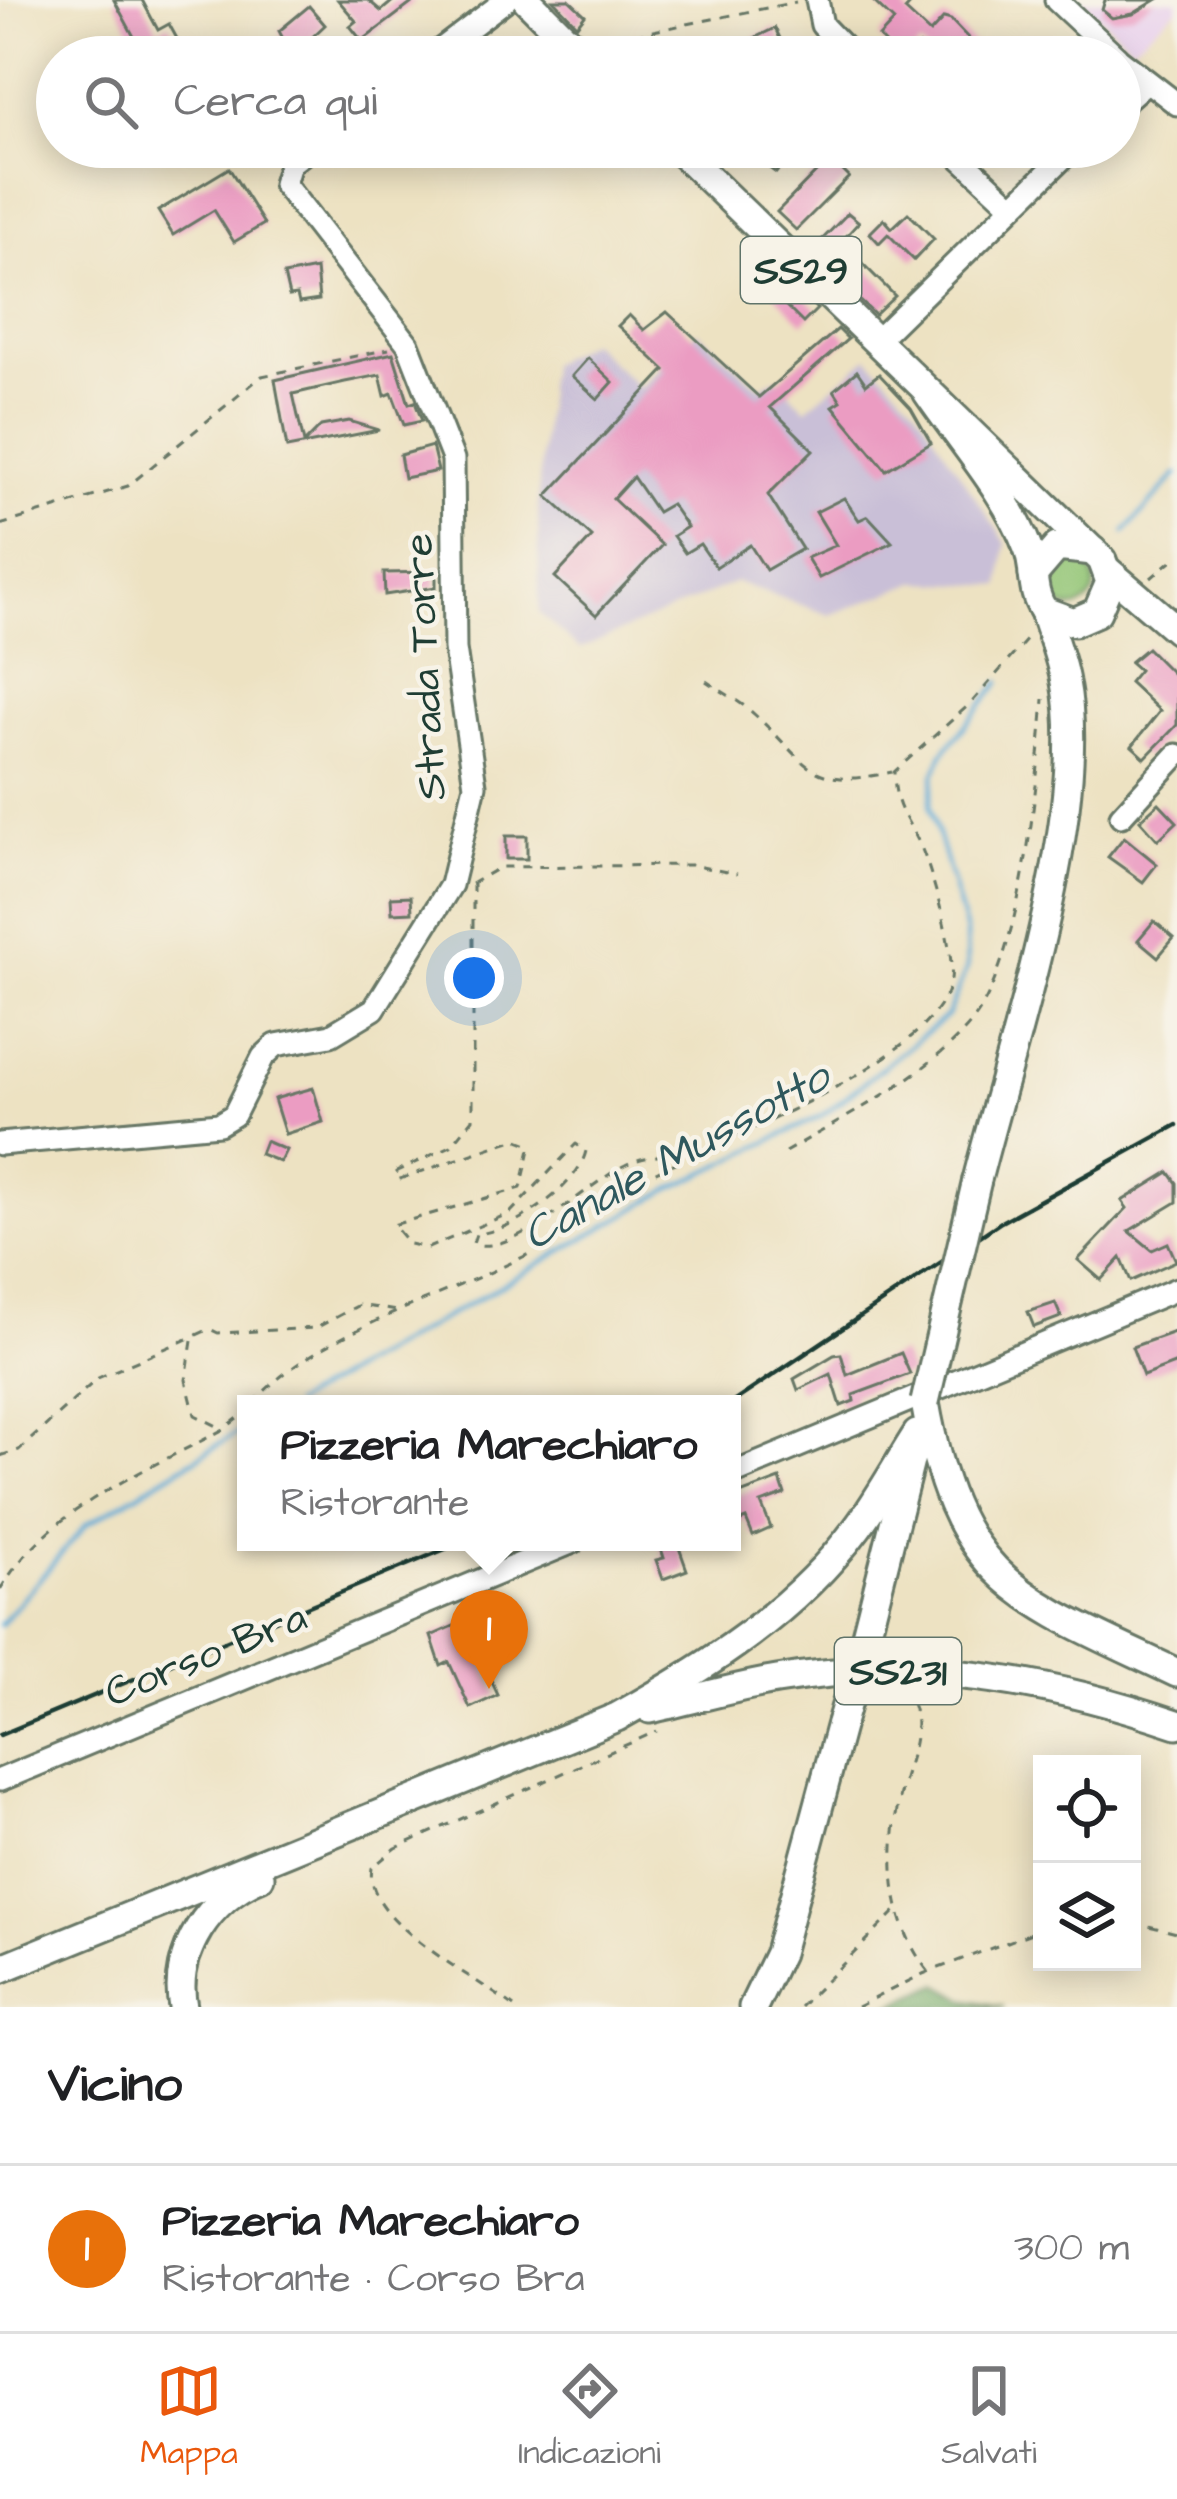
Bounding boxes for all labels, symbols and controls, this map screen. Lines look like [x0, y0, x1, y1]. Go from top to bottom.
search box [36, 36, 1141, 168]
icon: search [78, 69, 144, 135]
text: Cerca qui [174, 71, 377, 133]
road number: SS29 [741, 237, 861, 303]
street label: Strada Torre [390, 532, 462, 802]
your location [444, 948, 504, 1008]
water label: Canale Mussotto [512, 1045, 844, 1267]
popup [237, 1395, 741, 1551]
text: Pizzeria Marechiaro [281, 1415, 697, 1477]
text: Ristorante [281, 1477, 469, 1531]
street label: Corso Bra [97, 1589, 315, 1722]
pin: 1 [450, 1590, 528, 1689]
road number: SS231 [835, 1638, 961, 1704]
map controls [1033, 1755, 1141, 1971]
button: locate [1033, 1755, 1141, 1863]
button: layers [1033, 1863, 1141, 1971]
text: Vicino [48, 2050, 182, 2121]
text: Pizzeria Marechiaro [162, 2191, 579, 2253]
text: 1 [85, 2222, 90, 2276]
text: 300 m [1014, 2222, 1129, 2276]
text: Ristorante · Corso Bra [162, 2253, 585, 2307]
tab: Mappa [140, 2358, 238, 2476]
tab: Indicazioni [518, 2358, 661, 2476]
tab: Salvati [941, 2358, 1037, 2476]

